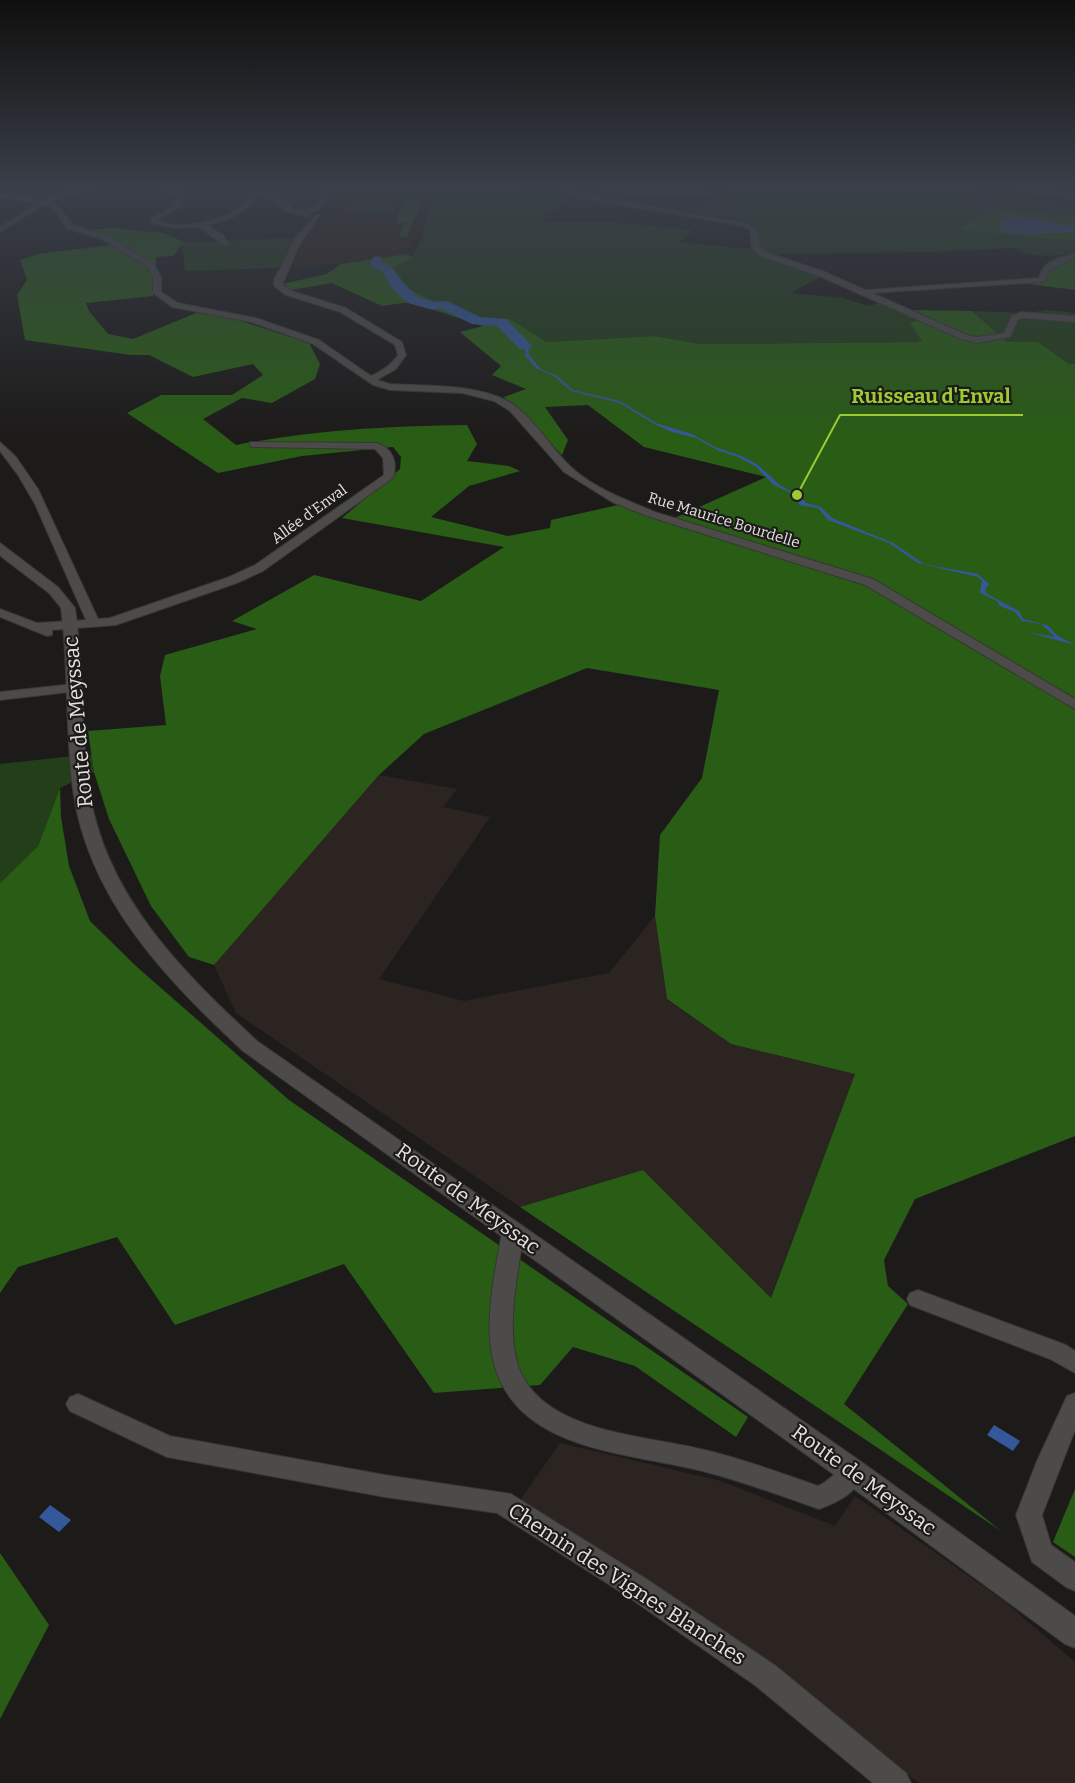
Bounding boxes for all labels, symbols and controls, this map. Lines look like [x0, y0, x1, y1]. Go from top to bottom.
callout: Ruisseau d'Enval [840, 377, 1023, 415]
text: Ruisseau d'Enval [851, 384, 1011, 408]
street label: Allée d'Enval [268, 481, 350, 547]
street label: Rue Maurice Bourdelle [646, 488, 802, 552]
street label: Route de Meyssac [58, 635, 98, 809]
street label: Route de Meyssac [391, 1138, 545, 1260]
street label: Route de Meyssac [787, 1419, 941, 1541]
street label: Chemin des Vignes Blanches [503, 1497, 751, 1671]

